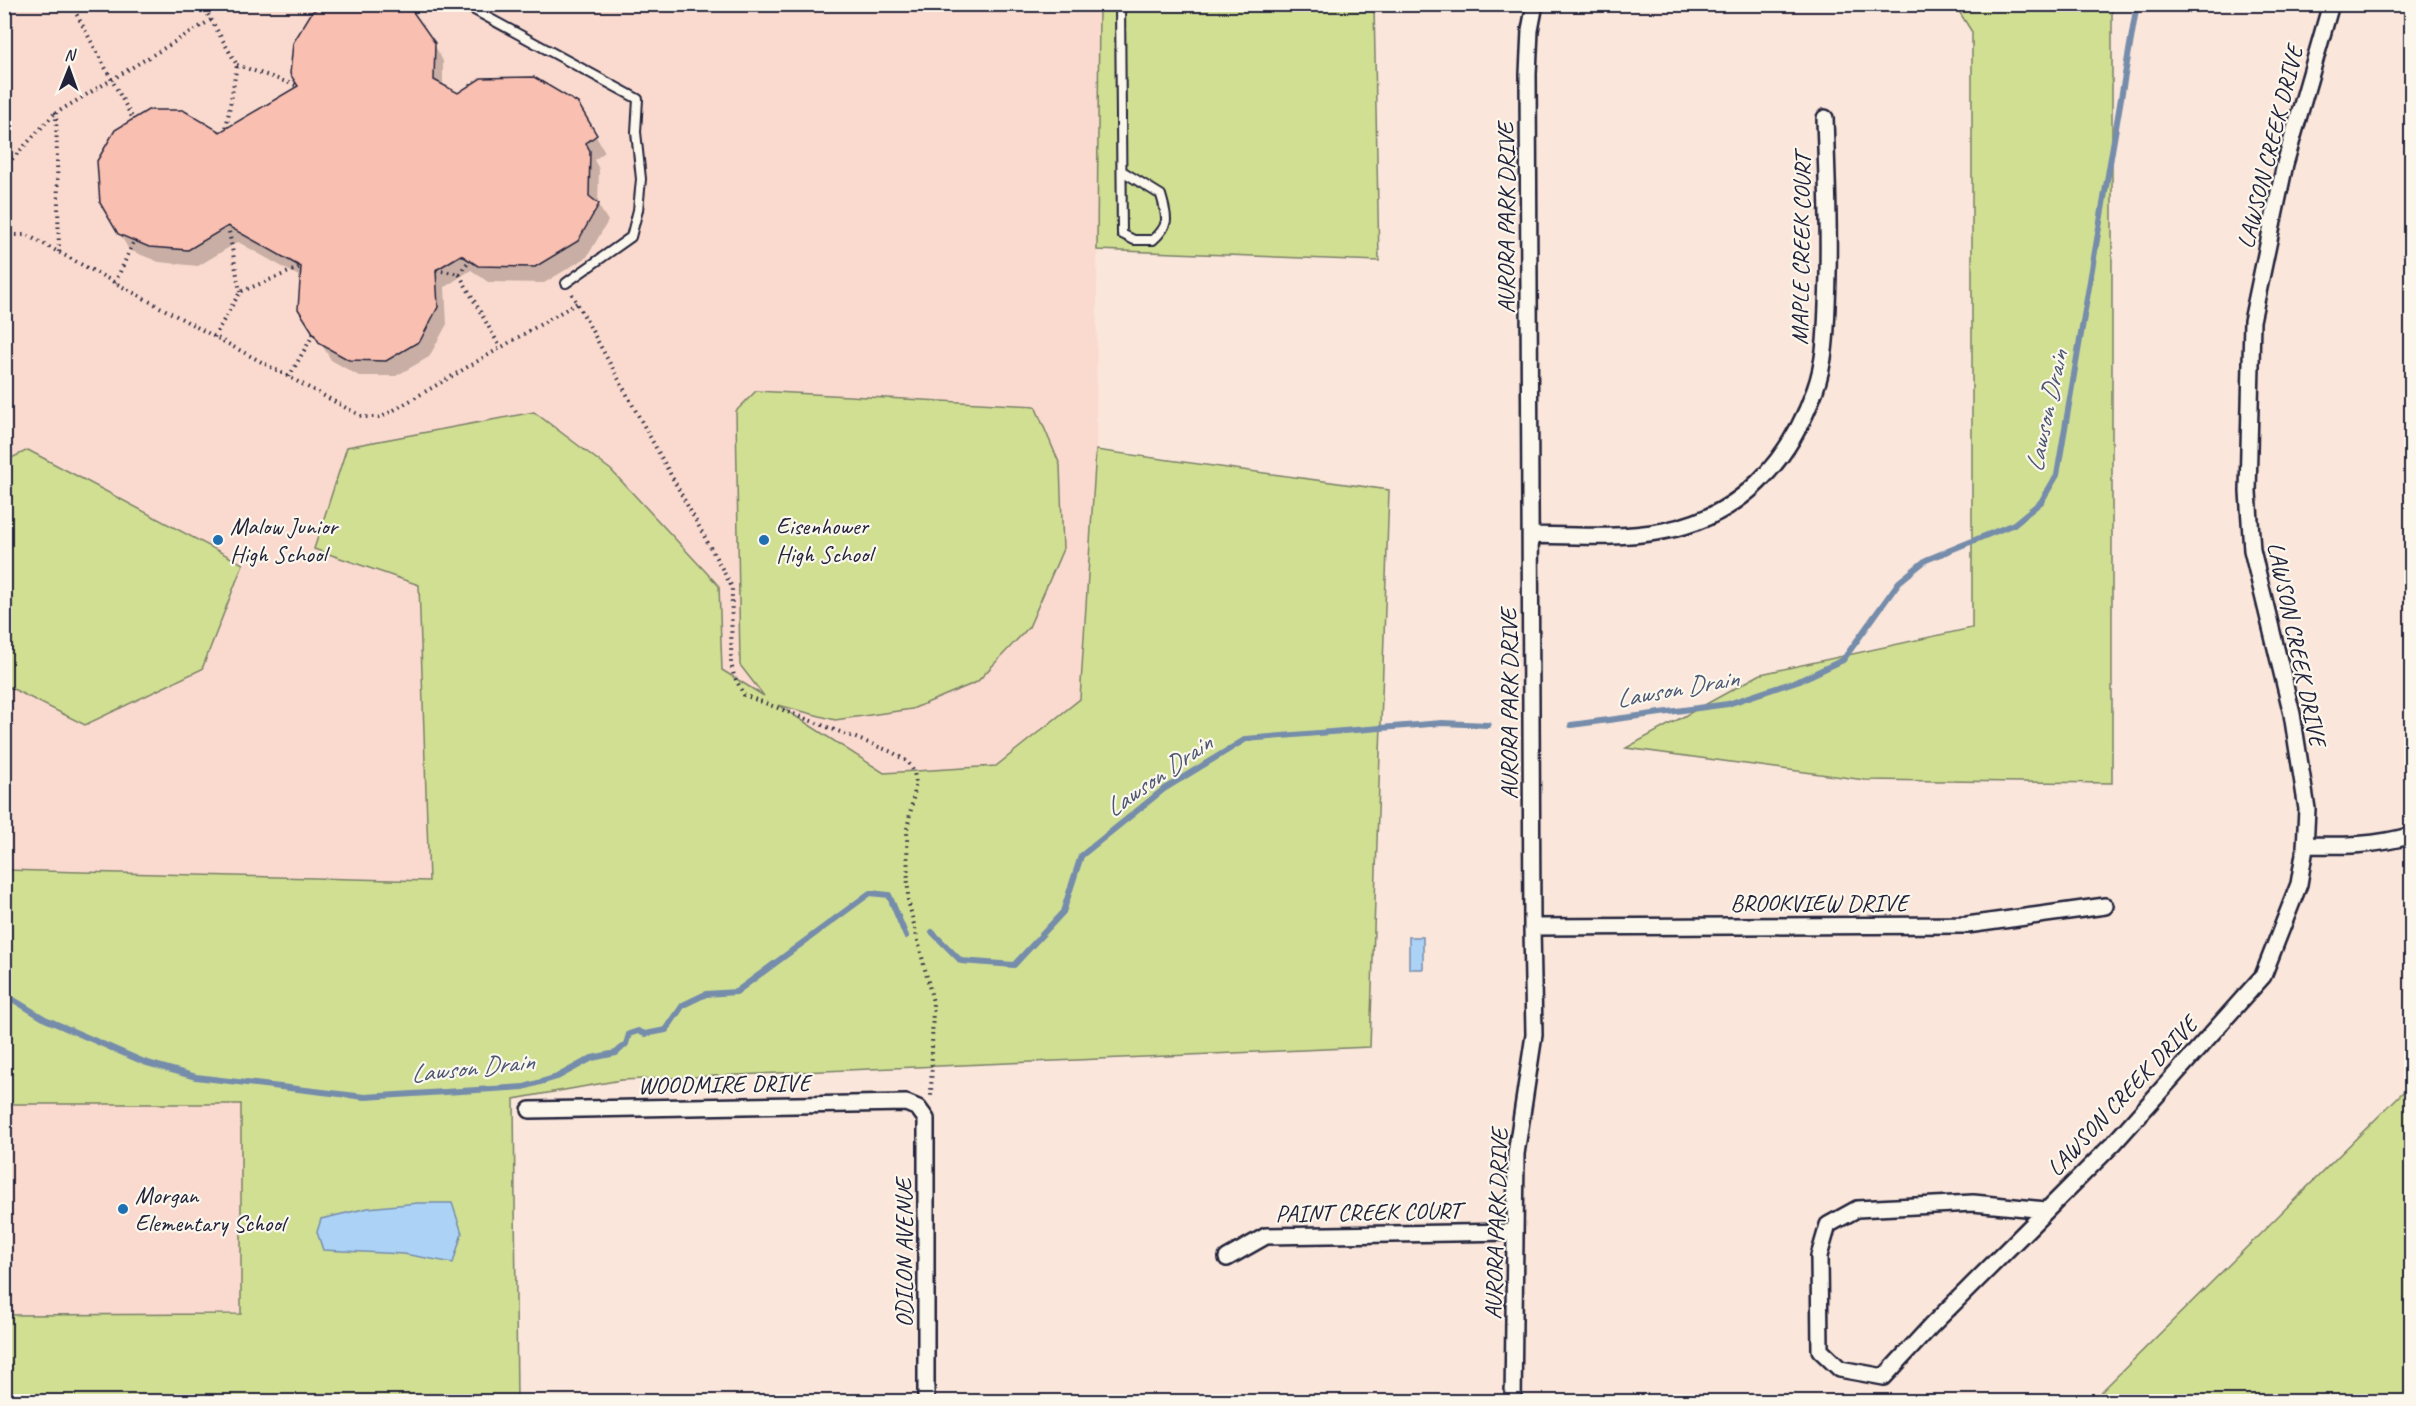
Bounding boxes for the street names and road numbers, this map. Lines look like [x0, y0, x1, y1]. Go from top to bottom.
street label: LAWSON CREEK DRIVE [2230, 40, 2310, 251]
street label: AURORA PARK DRIVE [1491, 119, 1521, 314]
street label: MAPLE CREEK COURT [1784, 147, 1818, 345]
street label: LAWSON CREEK DRIVE [2261, 539, 2334, 752]
street label: AURORA PARK DRIVE [1494, 605, 1524, 800]
street label: BROOKVIEW DRIVE [1730, 888, 1911, 918]
street label: LAWSON CREEK DRIVE [2040, 1008, 2206, 1182]
street label: WOODMIRE DRIVE [638, 1067, 813, 1101]
street label: AURORA PARK DRIVE [1478, 1125, 1514, 1320]
street label: ODILON AVENUE [889, 1175, 919, 1328]
street label: PAINT CREEK COURT [1275, 1195, 1467, 1229]

